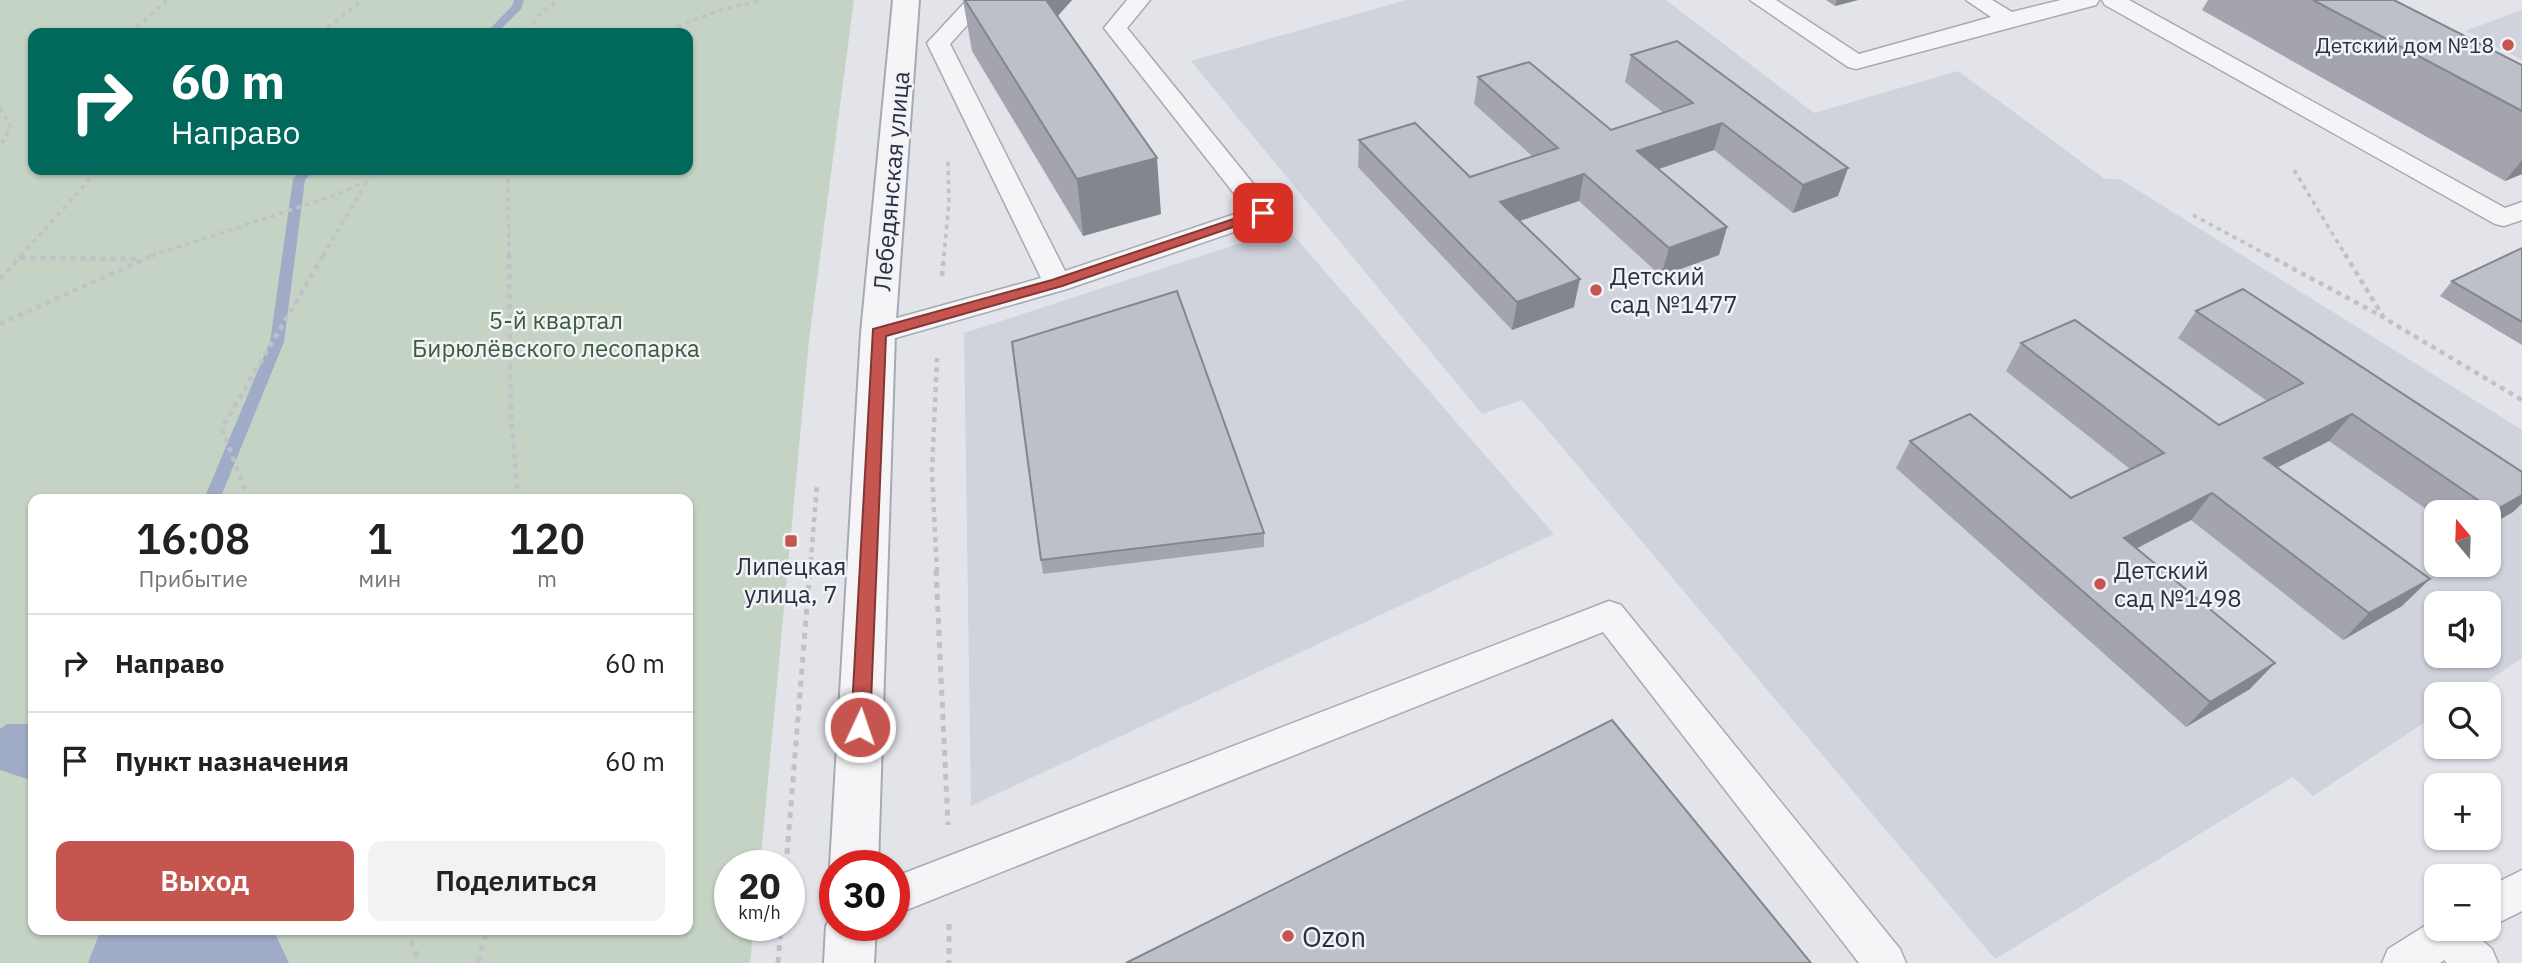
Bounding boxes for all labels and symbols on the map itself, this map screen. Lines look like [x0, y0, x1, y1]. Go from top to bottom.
place label: Детский дом №18 [2316, 31, 2494, 59]
marker: Детский дом №18 [2500, 37, 2516, 53]
street label: Лебедянская улица [865, 70, 917, 292]
pin [1233, 183, 1293, 243]
place label: Детский сад №1477 [1610, 260, 1738, 320]
marker: Детский сад №1477 [1588, 282, 1604, 298]
park label: 5-й квартал Бирюлёвского лесопарка [412, 304, 700, 364]
north arrow [2424, 500, 2501, 578]
marker: Липецкая улица, 7 [783, 533, 799, 549]
place label: Липецкая улица, 7 [736, 550, 846, 610]
place label: Детский сад №1498 [2114, 554, 2242, 614]
marker: Детский сад №1498 [2092, 576, 2108, 592]
position arrow [823, 690, 897, 764]
speed limit sign: 30 [819, 850, 910, 941]
place label: Ozon [1302, 918, 1366, 955]
marker: Ozon [1280, 928, 1296, 944]

